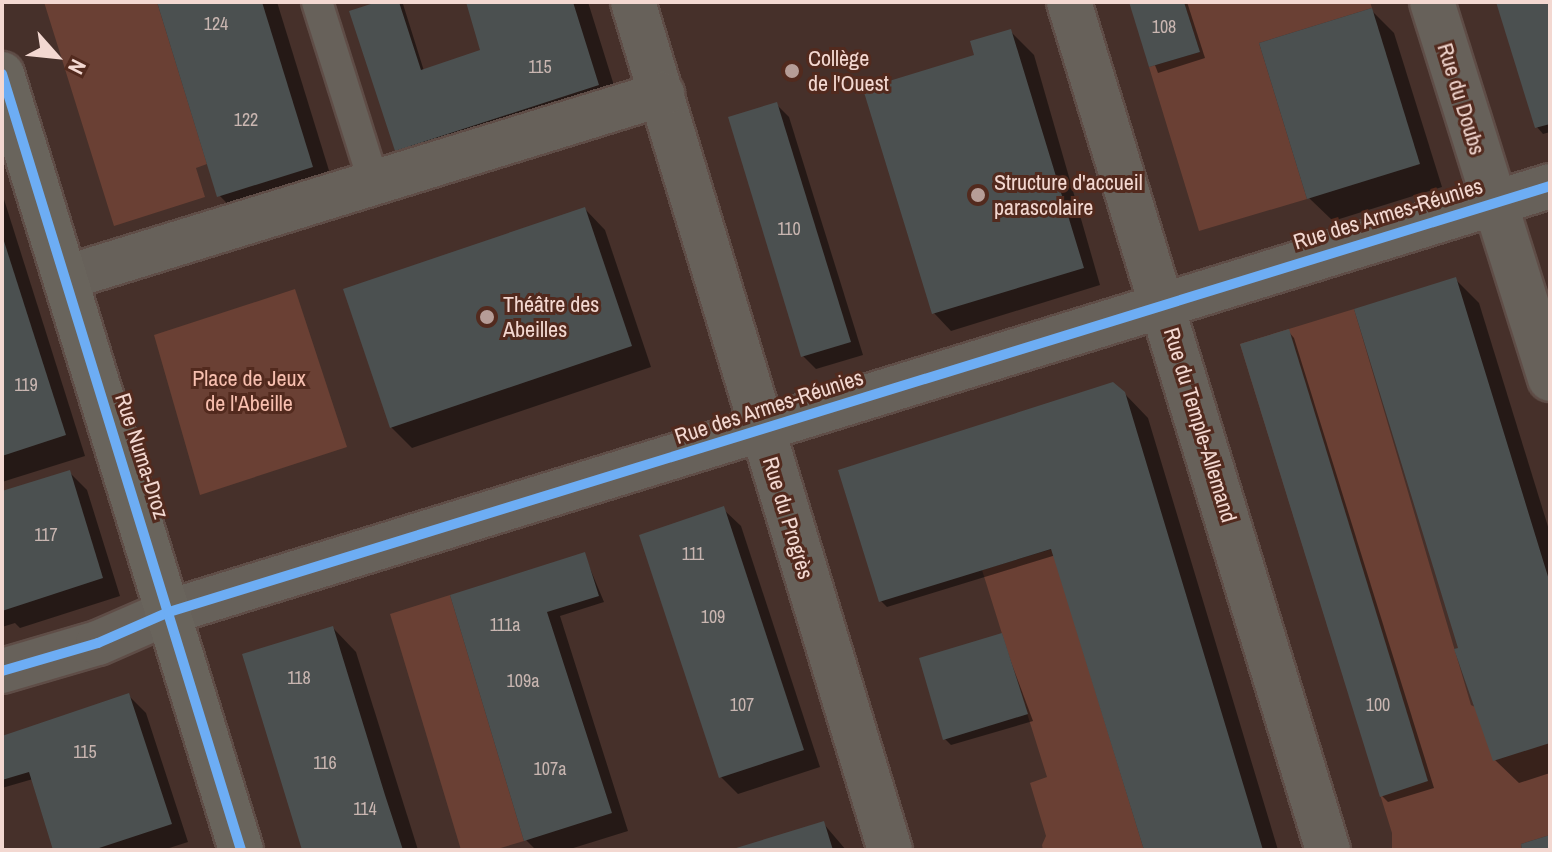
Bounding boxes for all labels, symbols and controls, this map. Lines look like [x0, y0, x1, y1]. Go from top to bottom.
house number: 124 [204, 13, 228, 35]
north arrow [16, 16, 96, 96]
house number: 108 [1152, 16, 1176, 38]
street label: Rue du Doubs [1432, 40, 1490, 158]
place label: Collège de l'Ouest [808, 45, 889, 96]
text: N [61, 54, 94, 80]
house number: 115 [528, 56, 552, 78]
marker: Collège de l'Ouest [783, 62, 801, 80]
house number: 122 [234, 109, 258, 131]
place label: Structure d'accueil parascolaire [994, 169, 1143, 220]
street label: Rue des Armes-Réunies [1290, 173, 1486, 255]
marker: Structure d'accueil parascolaire [969, 186, 987, 204]
house number: 110 [777, 218, 801, 240]
place label: Théâtre des Abeilles [503, 291, 599, 342]
marker: Théâtre des Abeilles [478, 308, 496, 326]
street label: Rue du Temple-Allemand [1158, 324, 1242, 526]
street label: Rue des Armes-Réunies [671, 364, 867, 450]
park label: Place de Jeux de l'Abeille [192, 365, 306, 416]
house number: 119 [14, 374, 38, 396]
street label: Rue Numa-Droz [109, 390, 175, 522]
street label: Rue du Progrès [757, 454, 819, 582]
house number: 117 [34, 524, 58, 546]
house number: 111 [682, 543, 704, 565]
house number: 109 [701, 606, 725, 628]
house number: 111a [490, 614, 520, 636]
house number: 118 [287, 667, 311, 689]
house number: 109a [507, 670, 539, 692]
house number: 107 [730, 694, 754, 716]
house number: 100 [1366, 694, 1390, 716]
house number: 115 [73, 741, 97, 763]
house number: 116 [313, 752, 337, 774]
house number: 107a [534, 758, 566, 780]
house number: 114 [353, 798, 377, 820]

